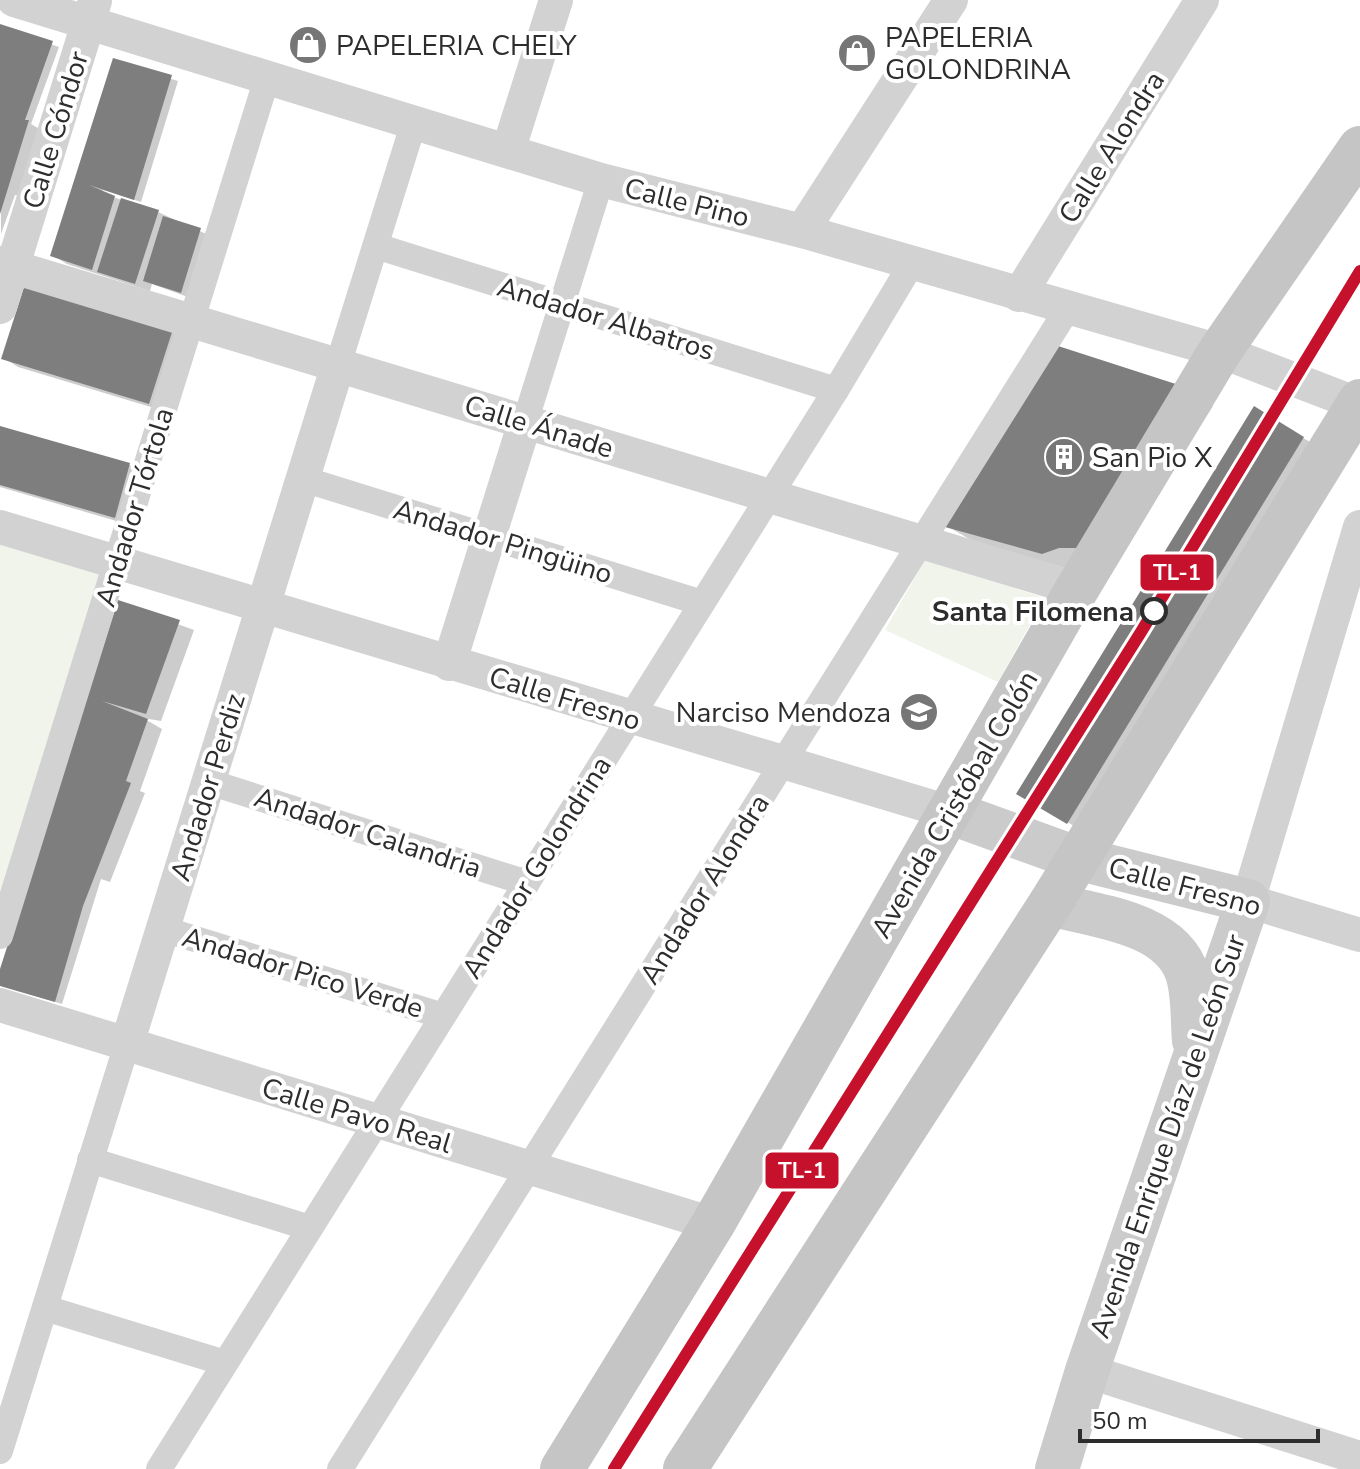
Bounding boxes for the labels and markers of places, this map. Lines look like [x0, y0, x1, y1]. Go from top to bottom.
place label: PAPELERIA GOLONDRINA [885, 19, 1071, 89]
shop icon: PAPELERIA CHELY [287, 24, 329, 66]
place label: PAPELERIA CHELY [336, 27, 578, 65]
shop icon: PAPELERIA GOLONDRINA [836, 32, 878, 74]
building icon: San Pio X [1043, 436, 1085, 478]
place label: San Pio X [1092, 439, 1212, 477]
place label: Santa Filomena [932, 593, 1134, 631]
marker: Santa Filomena [1141, 598, 1167, 624]
school or university icon: Narciso Mendoza [898, 691, 940, 733]
place label: Narciso Mendoza [676, 694, 891, 732]

